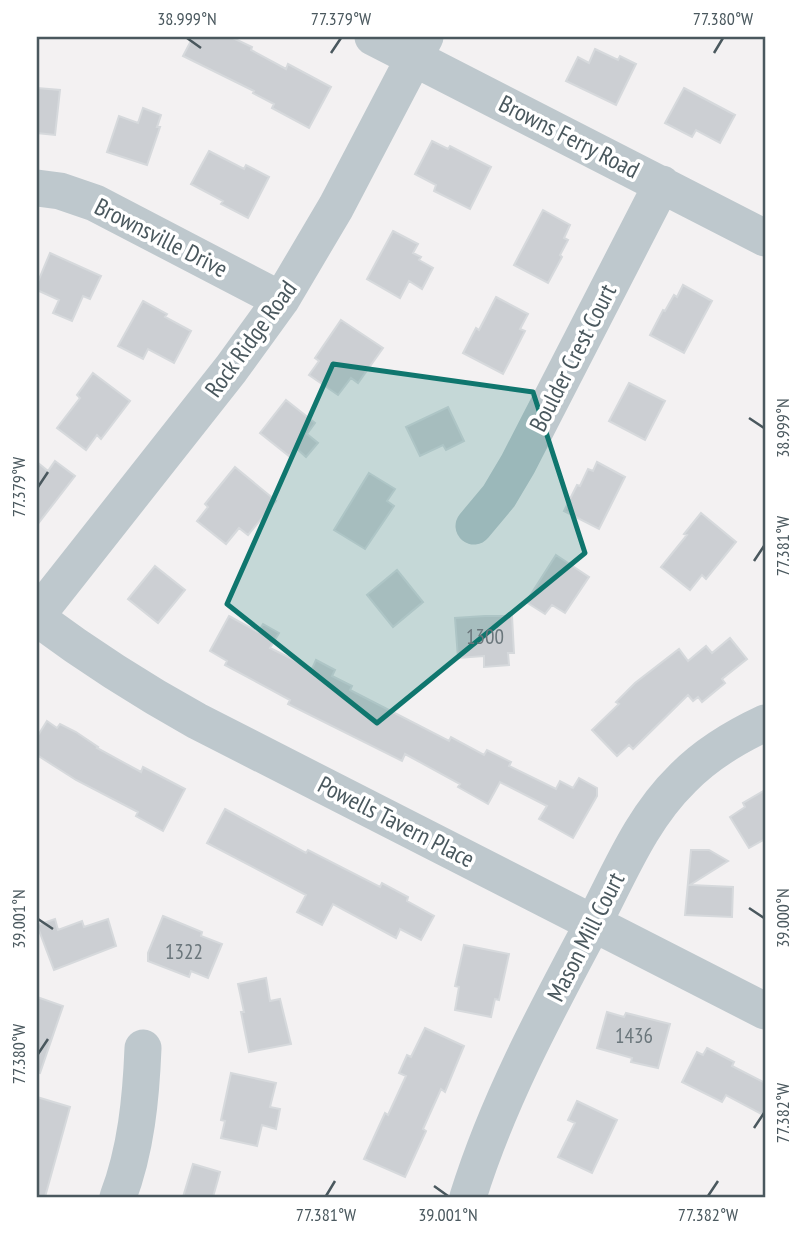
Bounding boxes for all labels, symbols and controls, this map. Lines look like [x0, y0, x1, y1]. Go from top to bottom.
text: 38.999°N [157, 7, 217, 30]
text: 77.379°W [311, 7, 371, 30]
text: 77.380°W [693, 7, 753, 30]
street label: Browns Ferry Road [494, 88, 645, 185]
street label: Brownsville Drive [90, 191, 233, 284]
street label: Rock Ridge Road [198, 274, 303, 403]
street label: Boulder Crest Court [522, 278, 623, 437]
text: 38.999°N [771, 398, 794, 458]
text: 77.379°W [7, 457, 30, 517]
text: 77.381°W [771, 516, 794, 576]
house number: 1300 [466, 623, 504, 650]
street label: Powells Tavern Place [313, 769, 480, 874]
street label: Mason Mill Court [540, 867, 631, 1006]
text: 39.000°N [771, 888, 794, 948]
text: 39.001°N [7, 889, 30, 949]
house number: 1322 [165, 938, 203, 965]
house number: 1436 [615, 1022, 653, 1049]
text: 77.380°W [7, 1024, 30, 1084]
text: 77.382°W [771, 1083, 794, 1143]
text: 77.381°W [296, 1203, 356, 1226]
text: 39.001°N [418, 1203, 478, 1226]
text: 77.382°W [678, 1203, 738, 1226]

